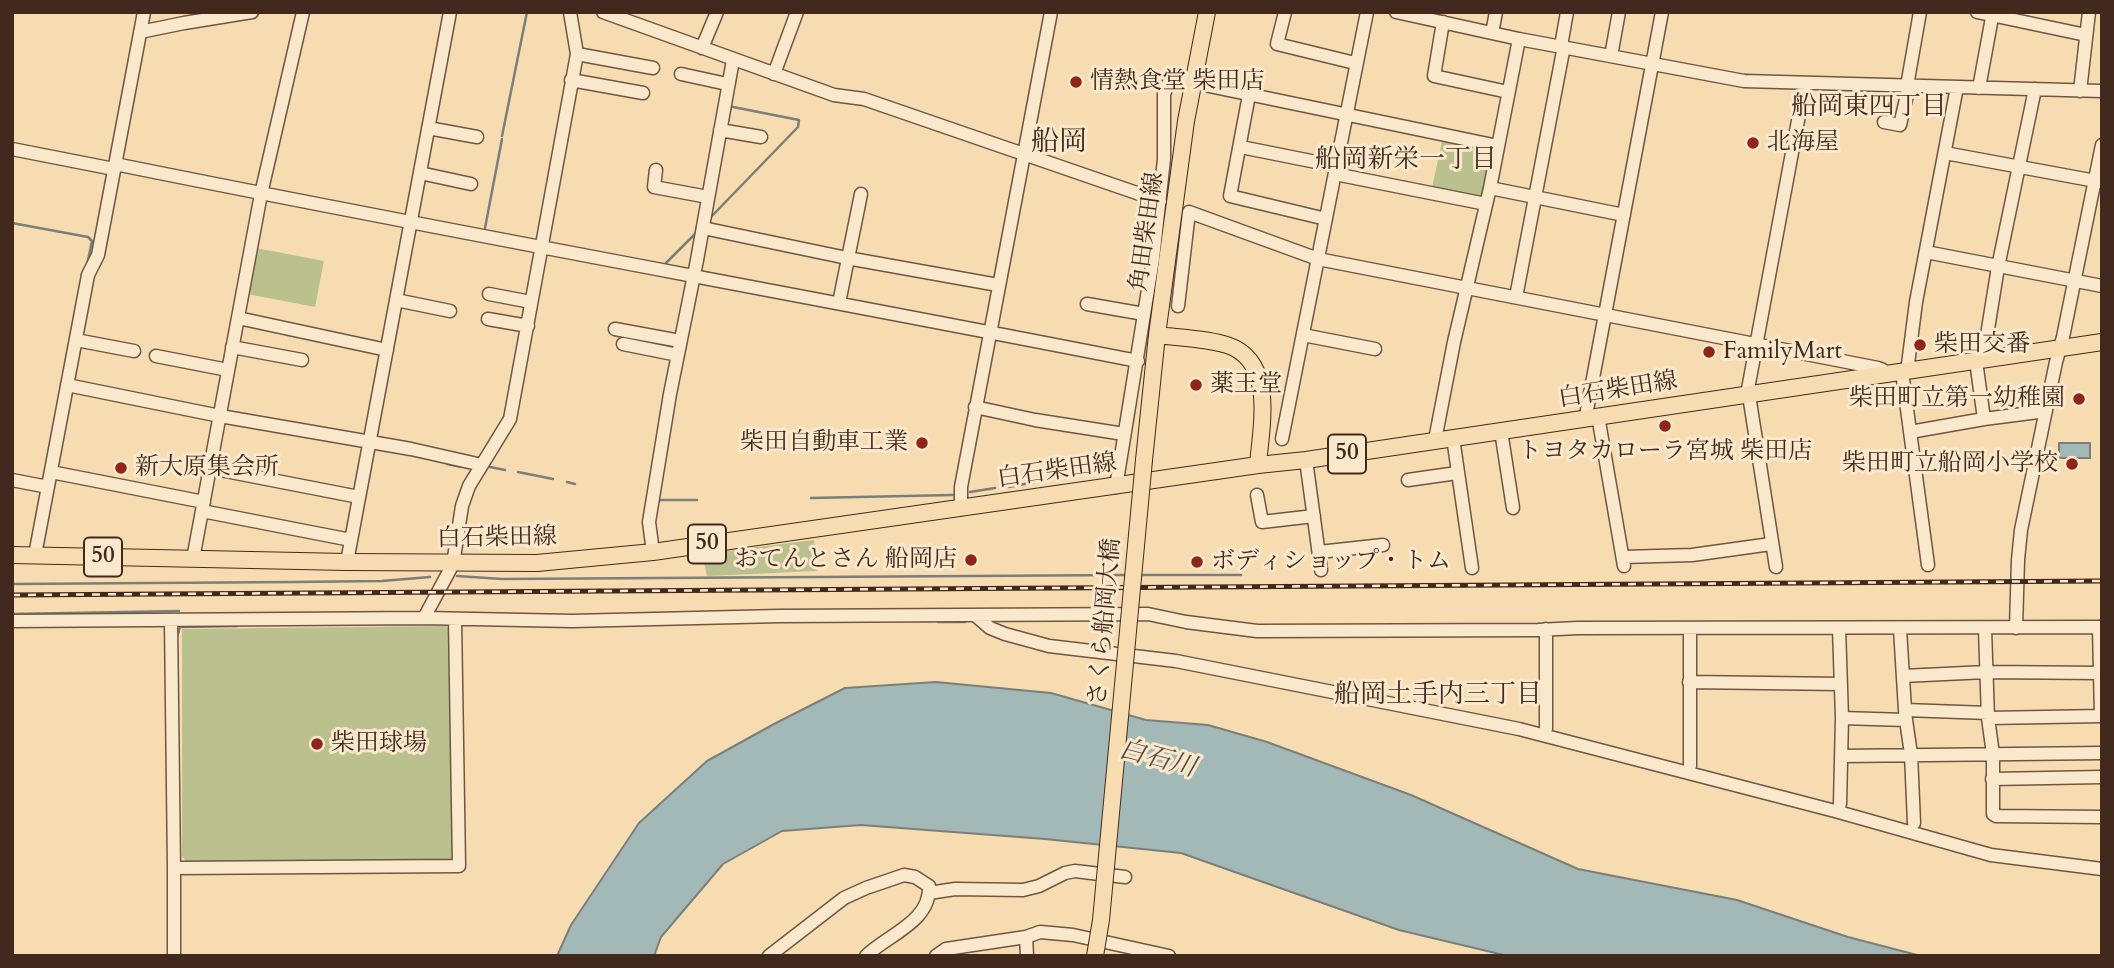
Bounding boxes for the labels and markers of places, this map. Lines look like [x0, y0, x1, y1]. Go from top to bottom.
place label: 情熱食堂 柴田店 [1090, 68, 1264, 96]
marker: 情熱食堂 柴田店 [1068, 74, 1084, 90]
place label: 北海屋 [1767, 129, 1839, 157]
marker: 北海屋 [1745, 135, 1761, 151]
place label: 柴田交番 [1934, 331, 2030, 359]
marker: 柴田交番 [1912, 337, 1928, 353]
place label: FamilyMart [1723, 338, 1842, 366]
marker: FamilyMart [1701, 344, 1717, 360]
place label: 薬王堂 [1210, 371, 1282, 399]
marker: 薬王堂 [1188, 377, 1204, 393]
place label: 柴田町立第一幼稚園 [1849, 385, 2065, 413]
marker: 柴田町立第一幼稚園 [2071, 391, 2087, 407]
marker: トヨタカローラ宮城 柴田店 [1657, 418, 1673, 434]
place label: 柴田自動車工業 [740, 429, 908, 457]
marker: 柴田自動車工業 [914, 435, 930, 451]
place label: トヨタカローラ宮城 柴田店 [1518, 438, 1812, 466]
place label: 柴田町立船岡小学校 [1842, 450, 2058, 478]
place label: 新大原集会所 [135, 454, 279, 482]
marker: 柴田町立船岡小学校 [2064, 456, 2080, 472]
marker: 新大原集会所 [113, 460, 129, 476]
place label: おてんとさん 船岡店 [735, 546, 957, 574]
place label: ボディショップ・トム [1211, 548, 1451, 576]
marker: おてんとさん 船岡店 [963, 552, 979, 568]
marker: ボディショップ・トム [1189, 554, 1205, 570]
place label: 柴田球場 [331, 730, 427, 758]
marker: 柴田球場 [309, 736, 325, 752]

